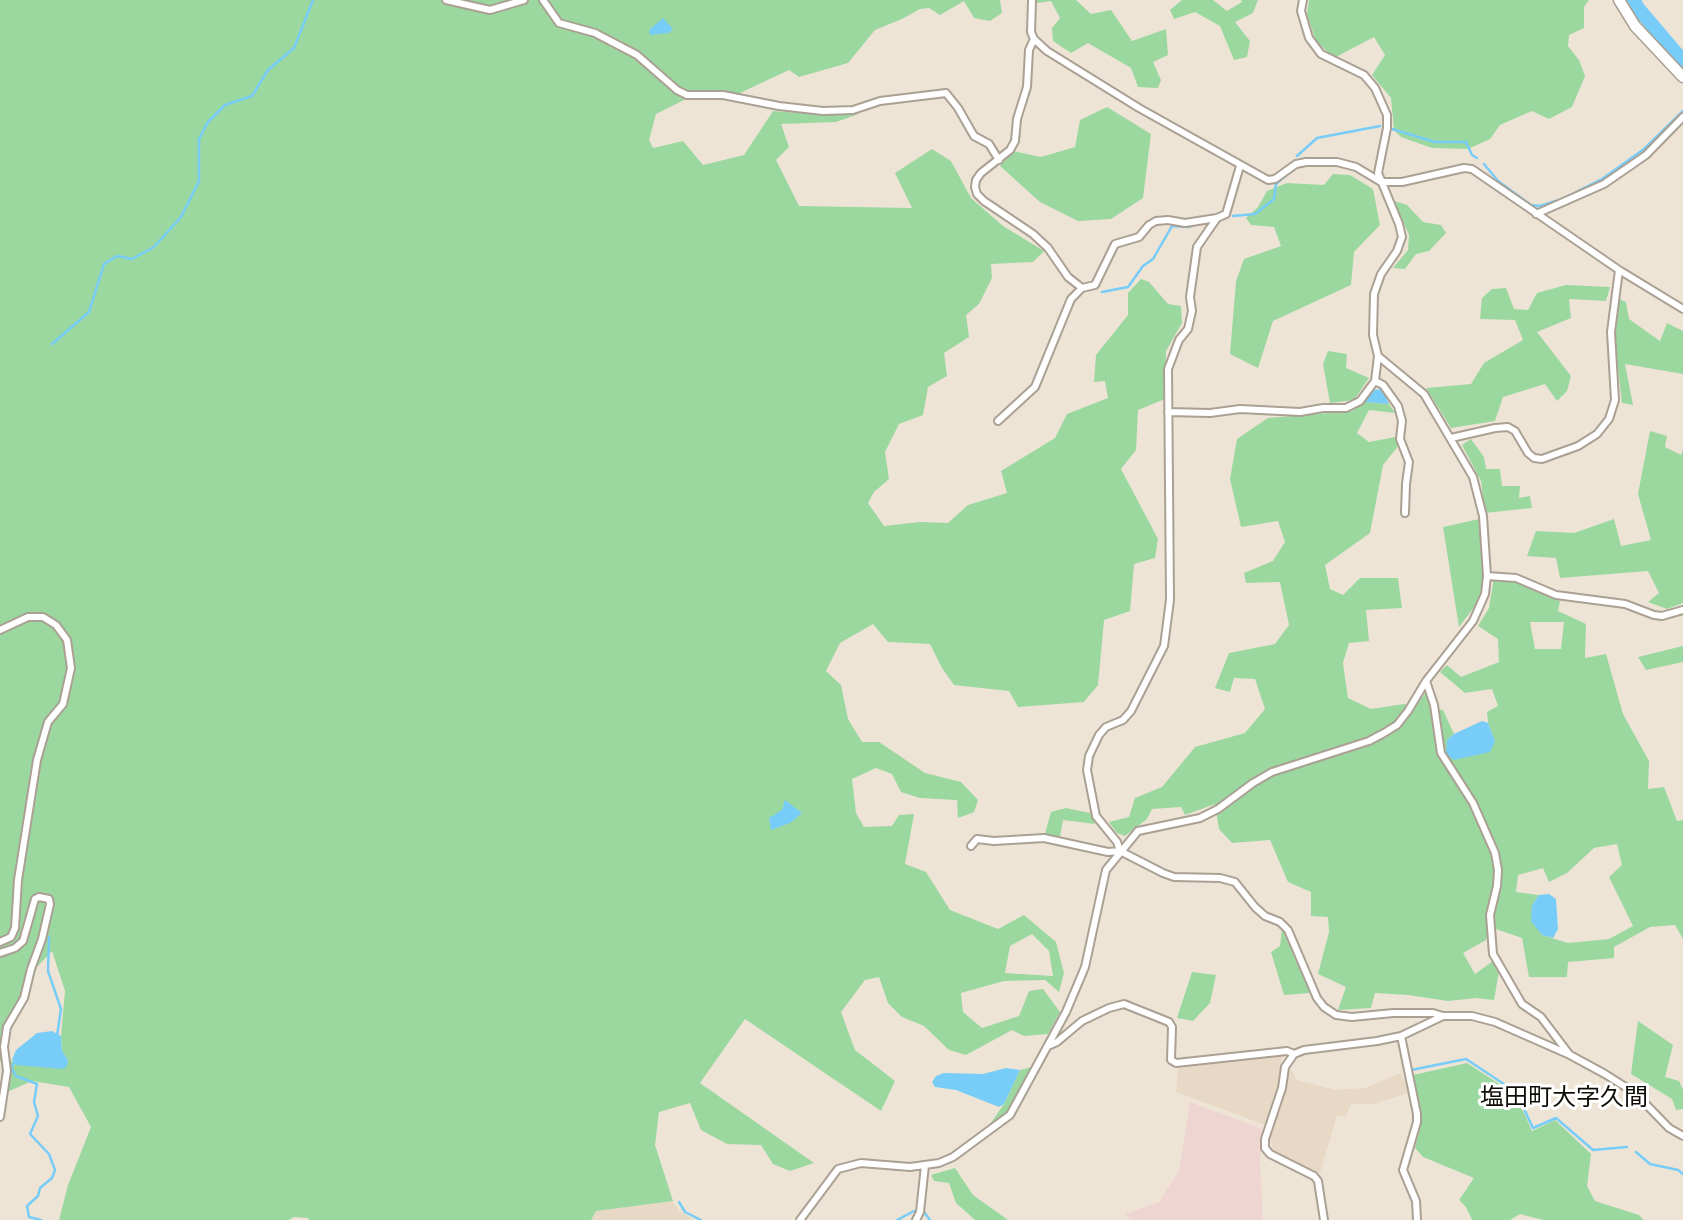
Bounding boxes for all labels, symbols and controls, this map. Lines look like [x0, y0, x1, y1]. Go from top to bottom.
district label: 塩田町大字久間 [1480, 1085, 1648, 1113]

